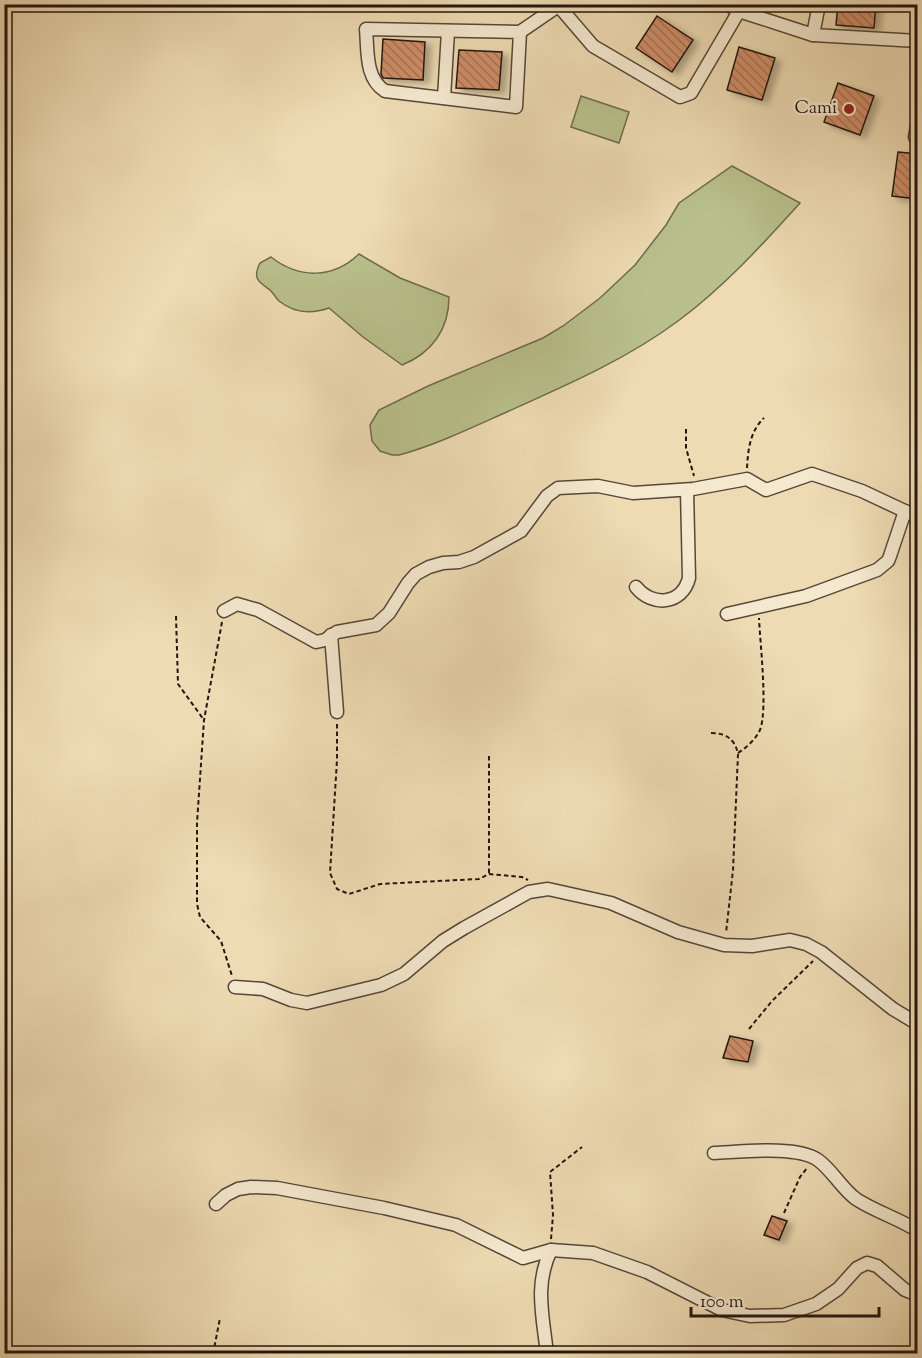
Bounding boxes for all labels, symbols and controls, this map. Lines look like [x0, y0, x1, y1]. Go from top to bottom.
place label: Cami [794, 96, 837, 122]
marker: Cami [842, 102, 856, 116]
scale bar [691, 1280, 878, 1318]
text: 100 m [700, 1290, 744, 1316]

